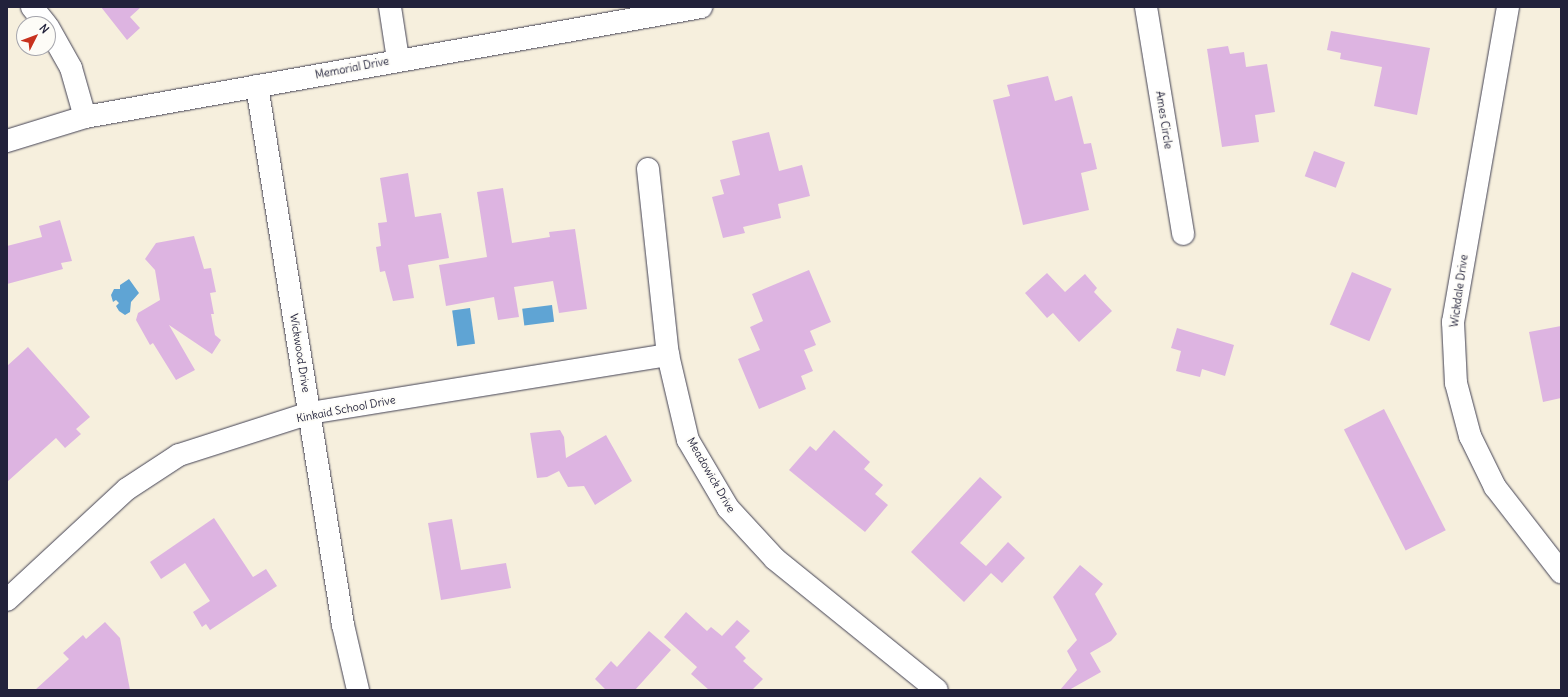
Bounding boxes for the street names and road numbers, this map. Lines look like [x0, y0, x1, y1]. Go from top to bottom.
street label: Memorial Drive [314, 54, 390, 82]
street label: Ames Circle [1153, 90, 1175, 150]
street label: Wickdale Drive [1447, 254, 1471, 328]
street label: Wickwood Drive [287, 313, 313, 393]
street label: Kinkaid School Drive [295, 393, 397, 425]
street label: Meadowick Drive [684, 435, 738, 515]

